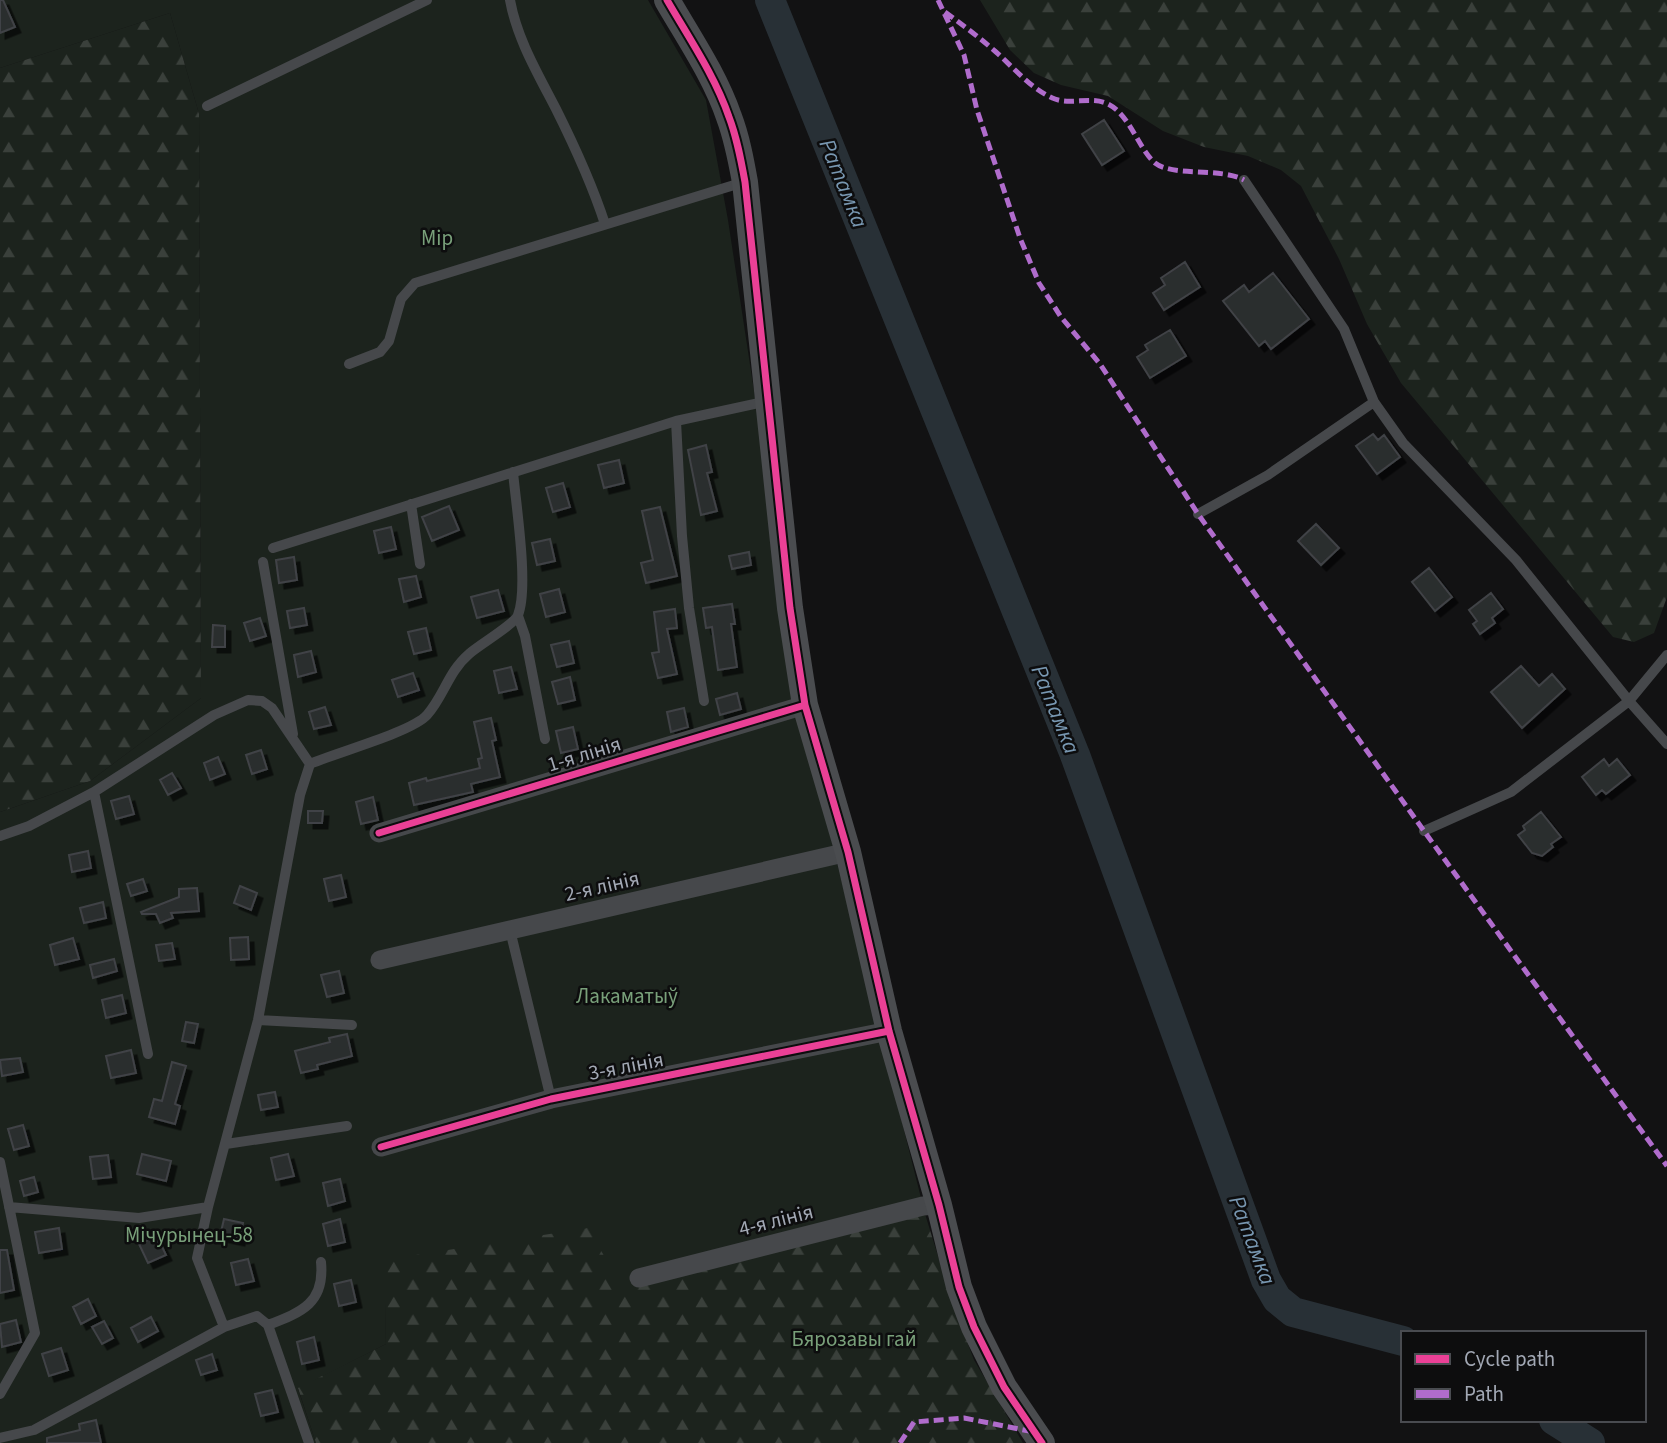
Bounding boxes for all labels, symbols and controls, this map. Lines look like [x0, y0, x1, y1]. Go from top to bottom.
water label: Ратамка [811, 134, 876, 233]
park label: Мір [421, 223, 453, 253]
water label: Ратамка [1023, 660, 1088, 759]
street label: 1-я лінія [543, 729, 625, 779]
street label: 2-я лінія [562, 863, 642, 909]
park label: Лакаматыў [576, 981, 678, 1011]
street label: 3-я лінія [586, 1044, 666, 1088]
water label: Ратамка [1220, 1191, 1285, 1290]
street label: 4-я лінія [736, 1196, 816, 1244]
park label: Мічурынец-58 [125, 1220, 253, 1250]
park label: Бярозавы гай [791, 1324, 917, 1354]
legend [1401, 1331, 1646, 1422]
text: Cycle path [1464, 1344, 1555, 1374]
text: Path [1464, 1379, 1504, 1409]

